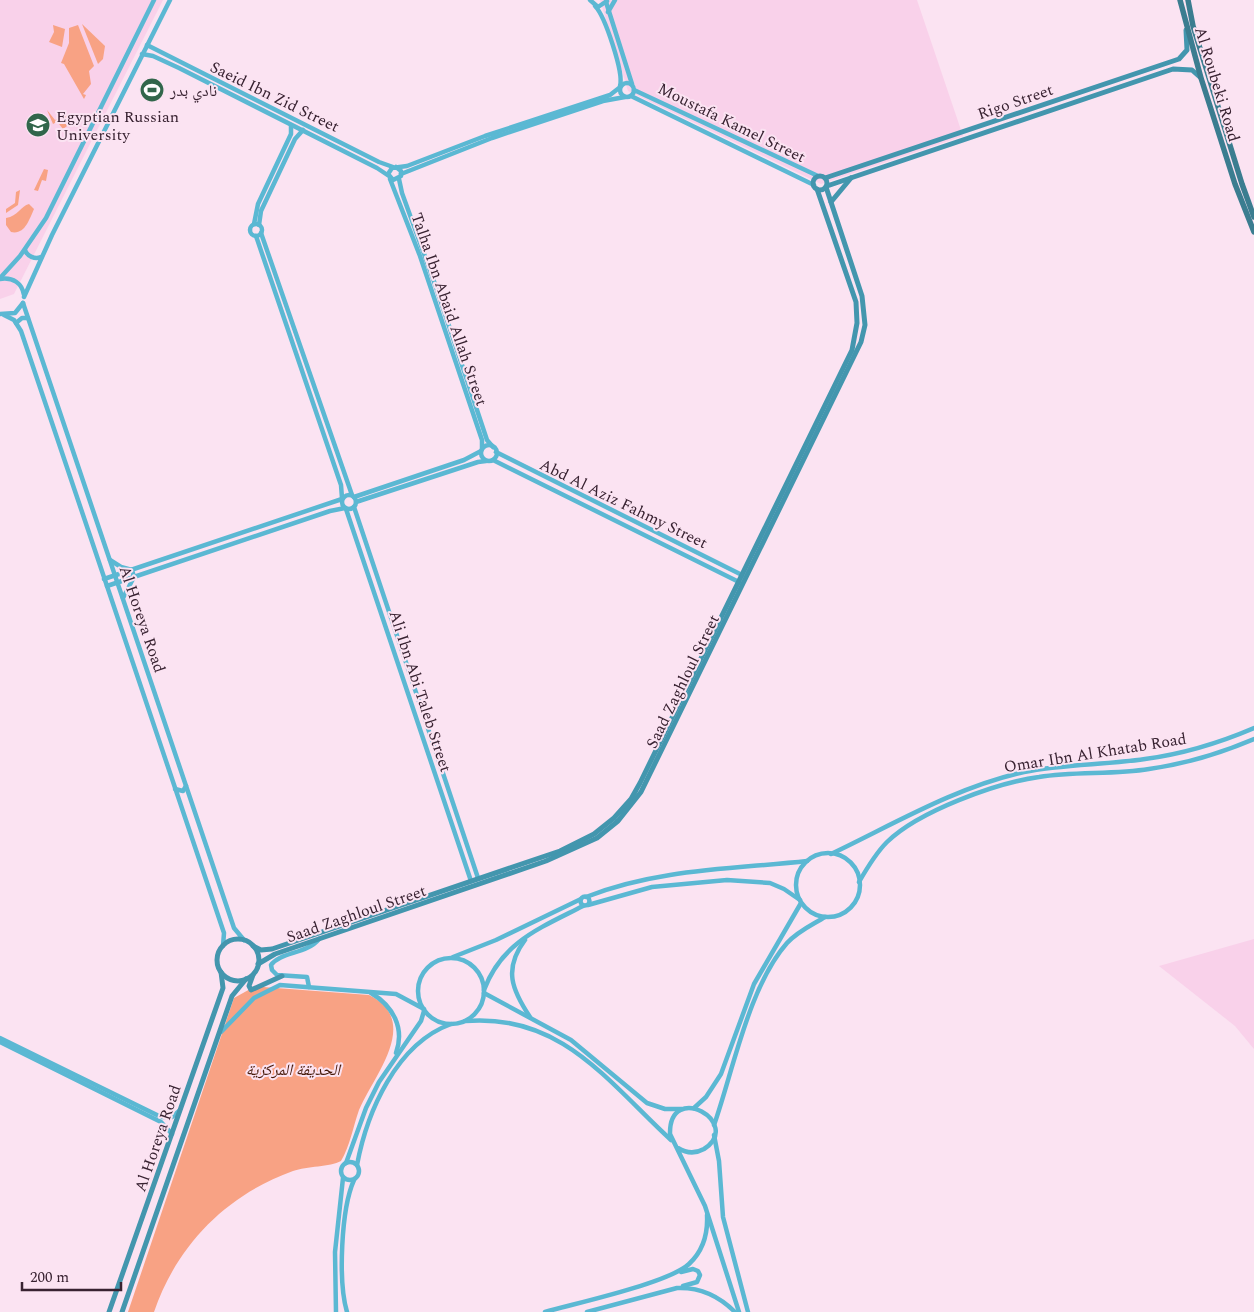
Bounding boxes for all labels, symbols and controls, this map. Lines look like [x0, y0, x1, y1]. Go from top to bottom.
street label: Al Roubeki Road [1188, 24, 1246, 145]
street label: Saeid Ibn Zid Street [206, 55, 344, 139]
sports icon: نادي بدر [139, 77, 165, 103]
street label: Moustafa Kamel Street [654, 77, 810, 169]
street label: Rigo Street [974, 78, 1057, 126]
place label: نادي بدر [169, 79, 217, 103]
place label: Egyptian Russian University [56, 105, 179, 147]
school or university icon: Egyptian Russian University [25, 112, 51, 138]
street label: Talha Ibn Abaid Allah Street [405, 209, 494, 409]
street label: Abd Al Aziz Fahmy Street [536, 453, 712, 555]
street label: Al Horeya Road [113, 563, 172, 676]
street label: Ali Ibn Abi Taleb Street [383, 607, 458, 776]
street label: Saad Zaghloul Street [640, 610, 726, 752]
street label: Omar Ibn Al Khatab Road [1002, 727, 1188, 779]
street label: Saad Zaghloul Street [283, 879, 430, 949]
park label: الحديقة المركزية [246, 1058, 342, 1082]
street label: Al Horeya Road [128, 1082, 188, 1195]
scale bar [22, 1260, 121, 1292]
text: 200 m [30, 1266, 69, 1289]

